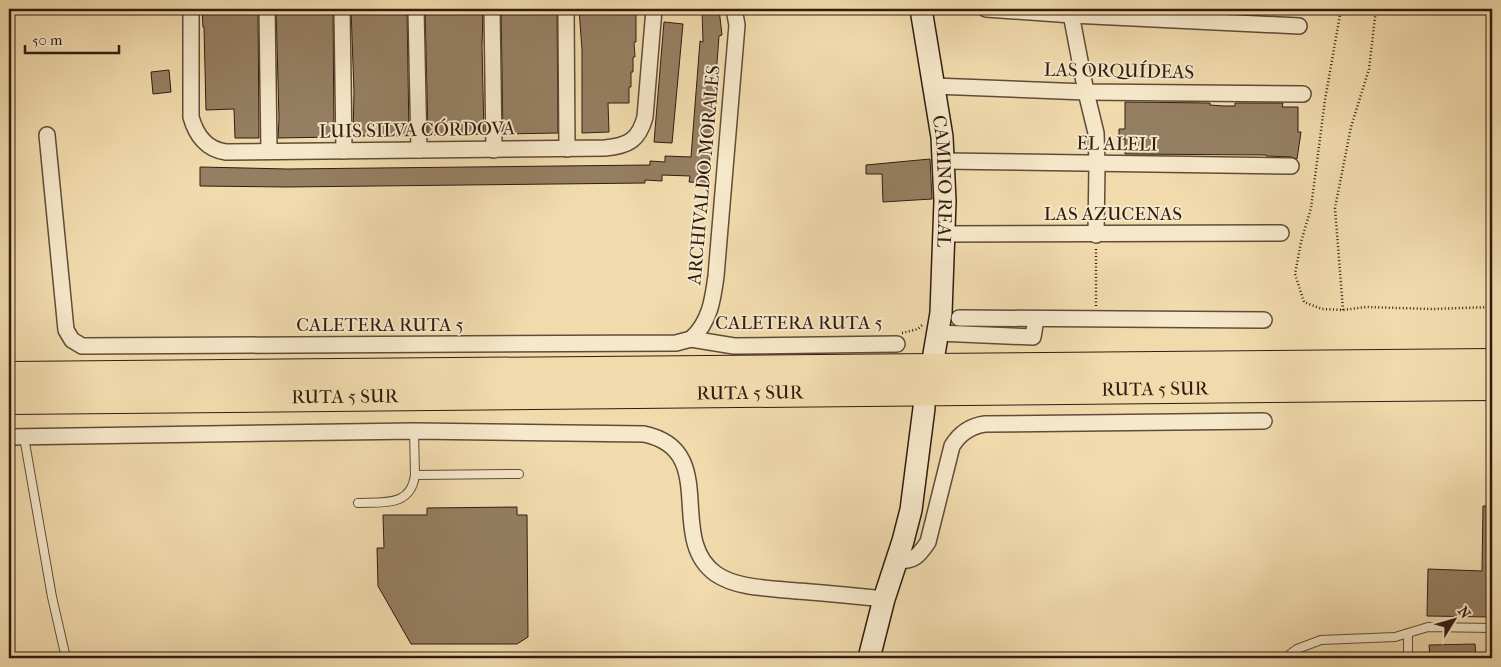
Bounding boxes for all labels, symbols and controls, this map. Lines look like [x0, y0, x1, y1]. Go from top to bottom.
scale bar [25, 22, 119, 54]
text: 50 m [32, 31, 63, 49]
street label: LAS ORQUÍDEAS [1044, 59, 1195, 83]
street label: ARCHIVALDO MORALES [683, 64, 725, 287]
street label: CAMINO REAL [928, 114, 956, 248]
street label: LUIS SILVA CÓRDOVA [319, 116, 516, 143]
street label: EL ALELI [1076, 132, 1158, 156]
street label: LAS AZUCENAS [1044, 203, 1182, 225]
street label: CALETERA RUTA 5 [715, 312, 883, 334]
street label: CALETERA RUTA 5 [296, 314, 464, 336]
street label: RUTA 5 SUR [1101, 378, 1210, 401]
street label: RUTA 5 SUR [696, 381, 805, 405]
street label: RUTA 5 SUR [291, 385, 400, 408]
north arrow [1428, 594, 1478, 644]
text: N [1454, 603, 1474, 622]

